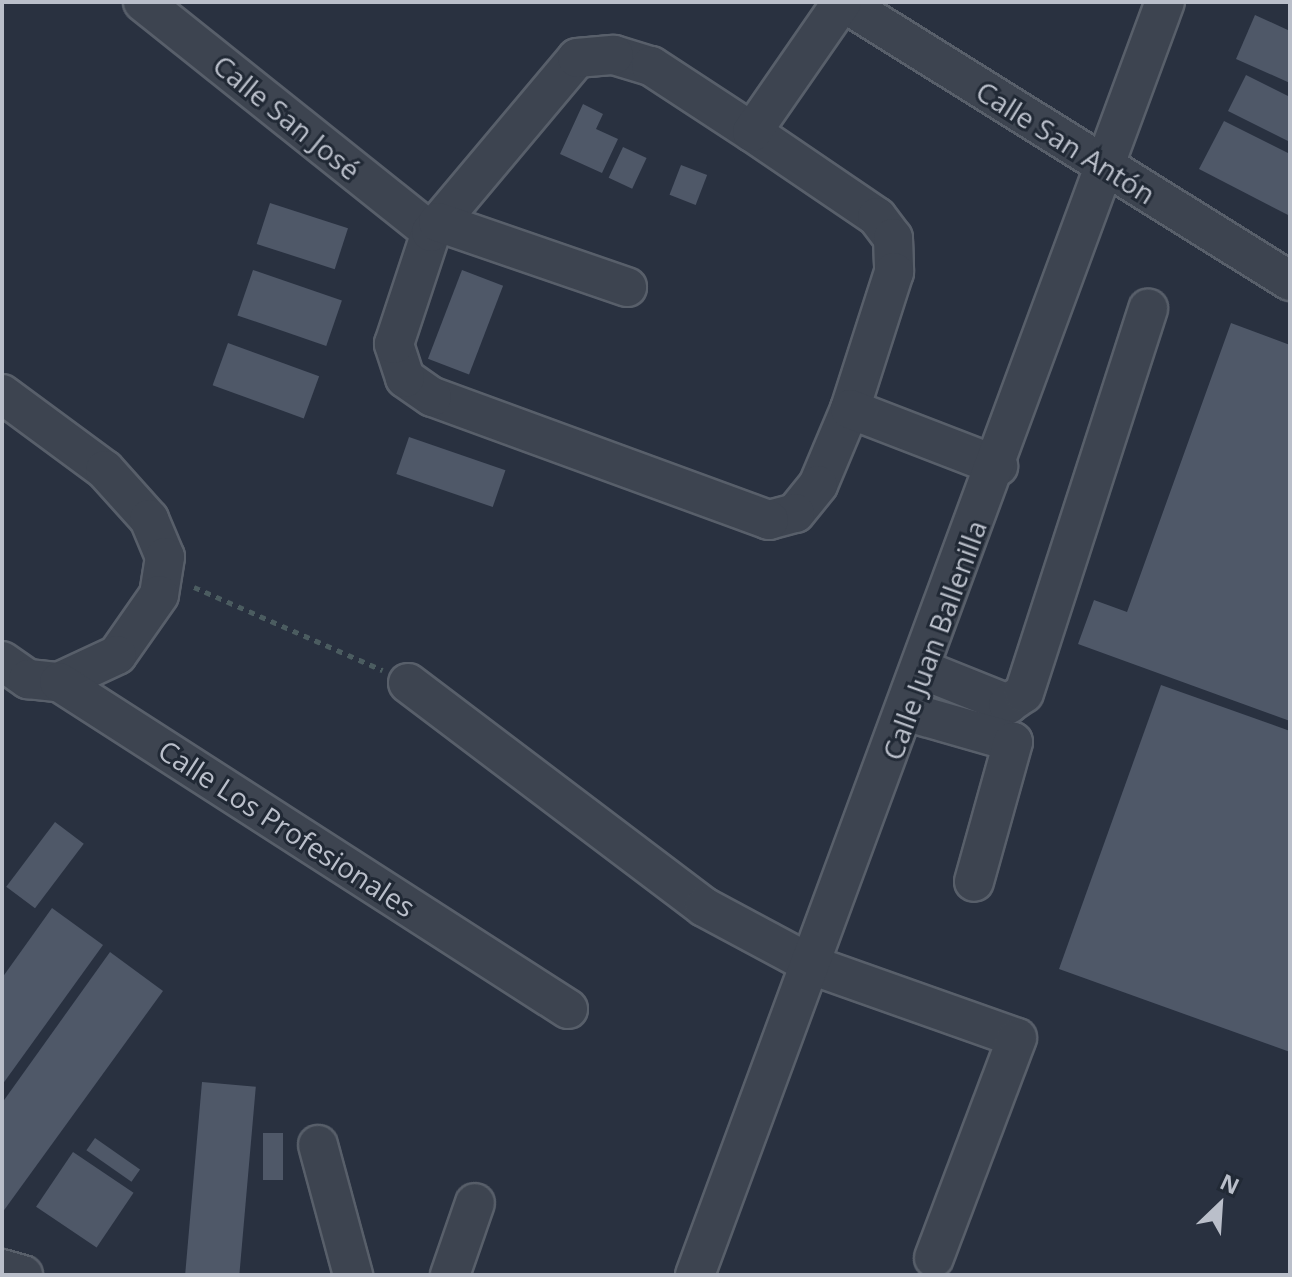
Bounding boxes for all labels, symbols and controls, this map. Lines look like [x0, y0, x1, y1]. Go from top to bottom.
street label: Calle San José [207, 48, 367, 186]
street label: Calle San Antón [970, 74, 1162, 210]
street label: Calle Juan Ballenilla [875, 516, 993, 764]
street label: Calle Los Profesionales [153, 733, 421, 923]
north arrow [1180, 1165, 1260, 1245]
text: N [1216, 1166, 1245, 1201]

